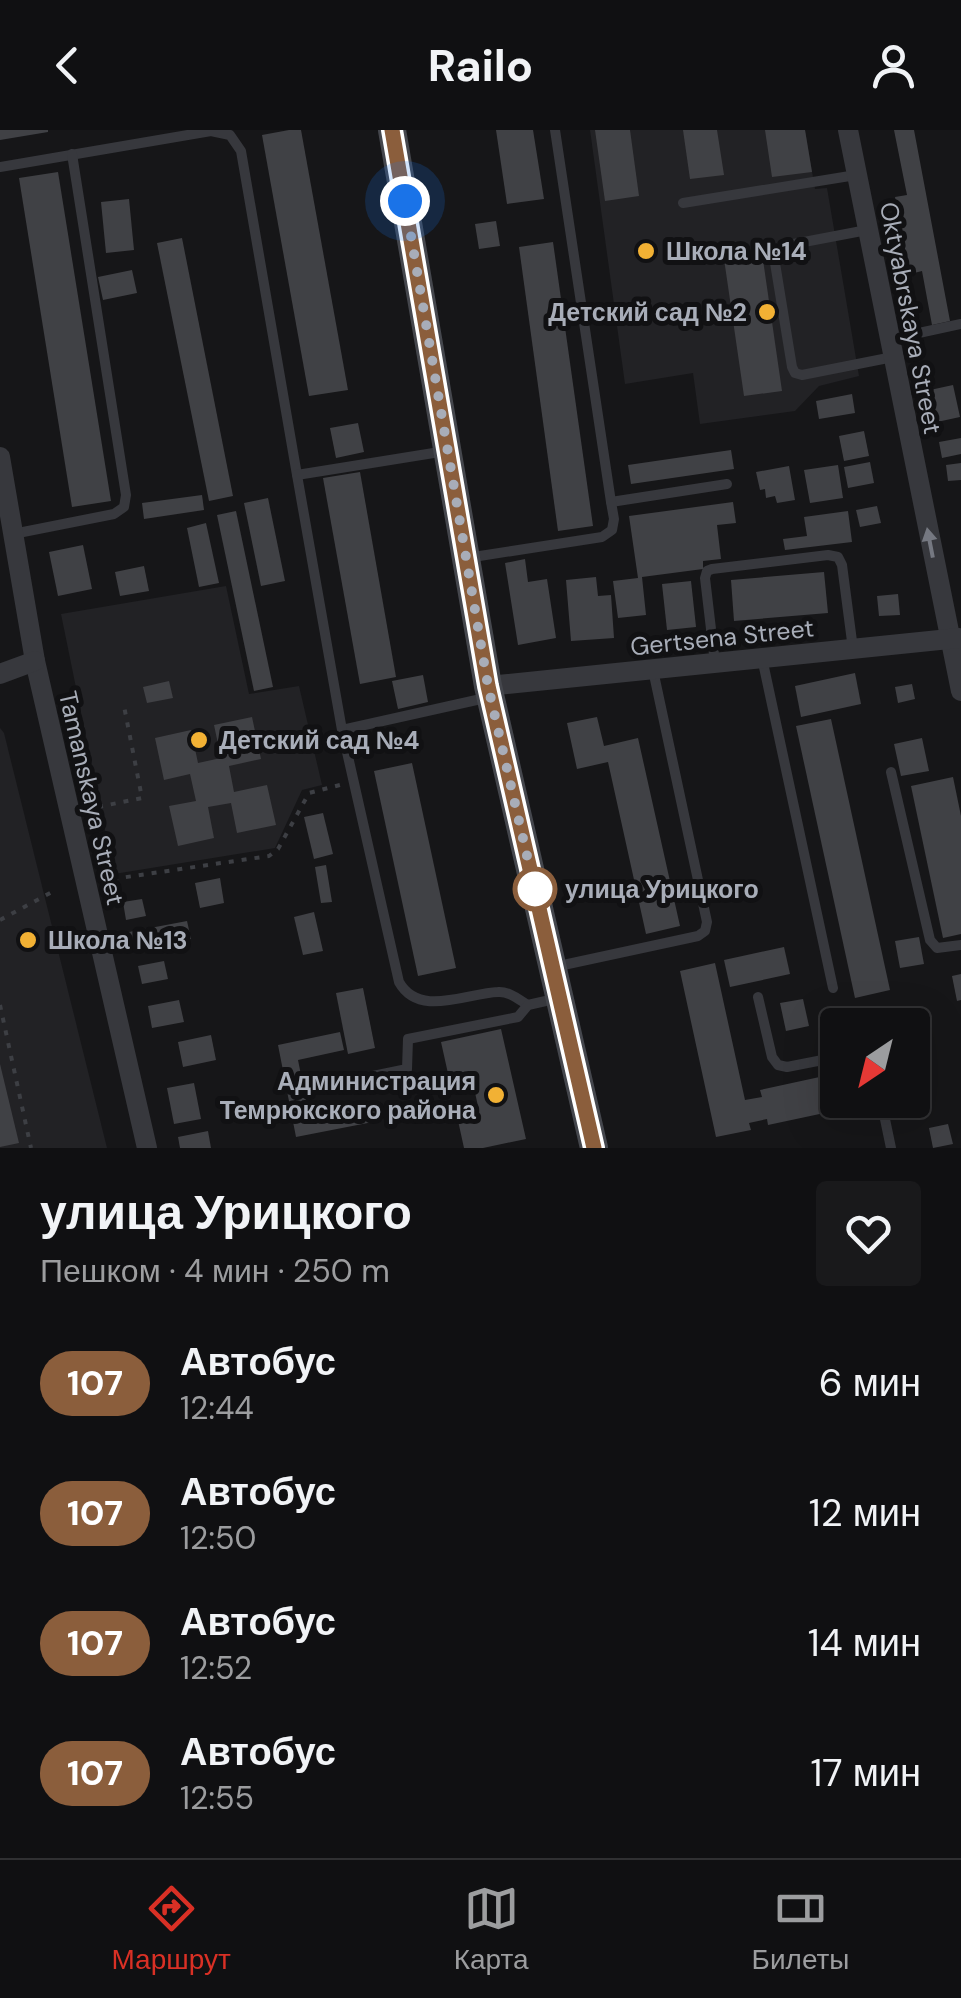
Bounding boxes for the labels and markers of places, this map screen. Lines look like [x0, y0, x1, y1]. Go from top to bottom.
place label: Школа №14 [666, 235, 807, 268]
marker: Школа №14 [635, 240, 657, 262]
place label: Детский сад №2 [548, 296, 747, 329]
marker: Детский сад №2 [756, 301, 778, 323]
place label: Детский сад №4 [219, 724, 420, 757]
marker: Детский сад №4 [188, 729, 210, 751]
marker: улица Урицкого [514, 868, 556, 910]
place label: улица Урицкого [565, 873, 759, 906]
place label: Школа №13 [48, 924, 188, 957]
marker: Школа №13 [17, 929, 39, 951]
place label: Администрация Темрюкского района [220, 1065, 477, 1127]
marker: Администрация Темрюкского района [485, 1084, 507, 1106]

